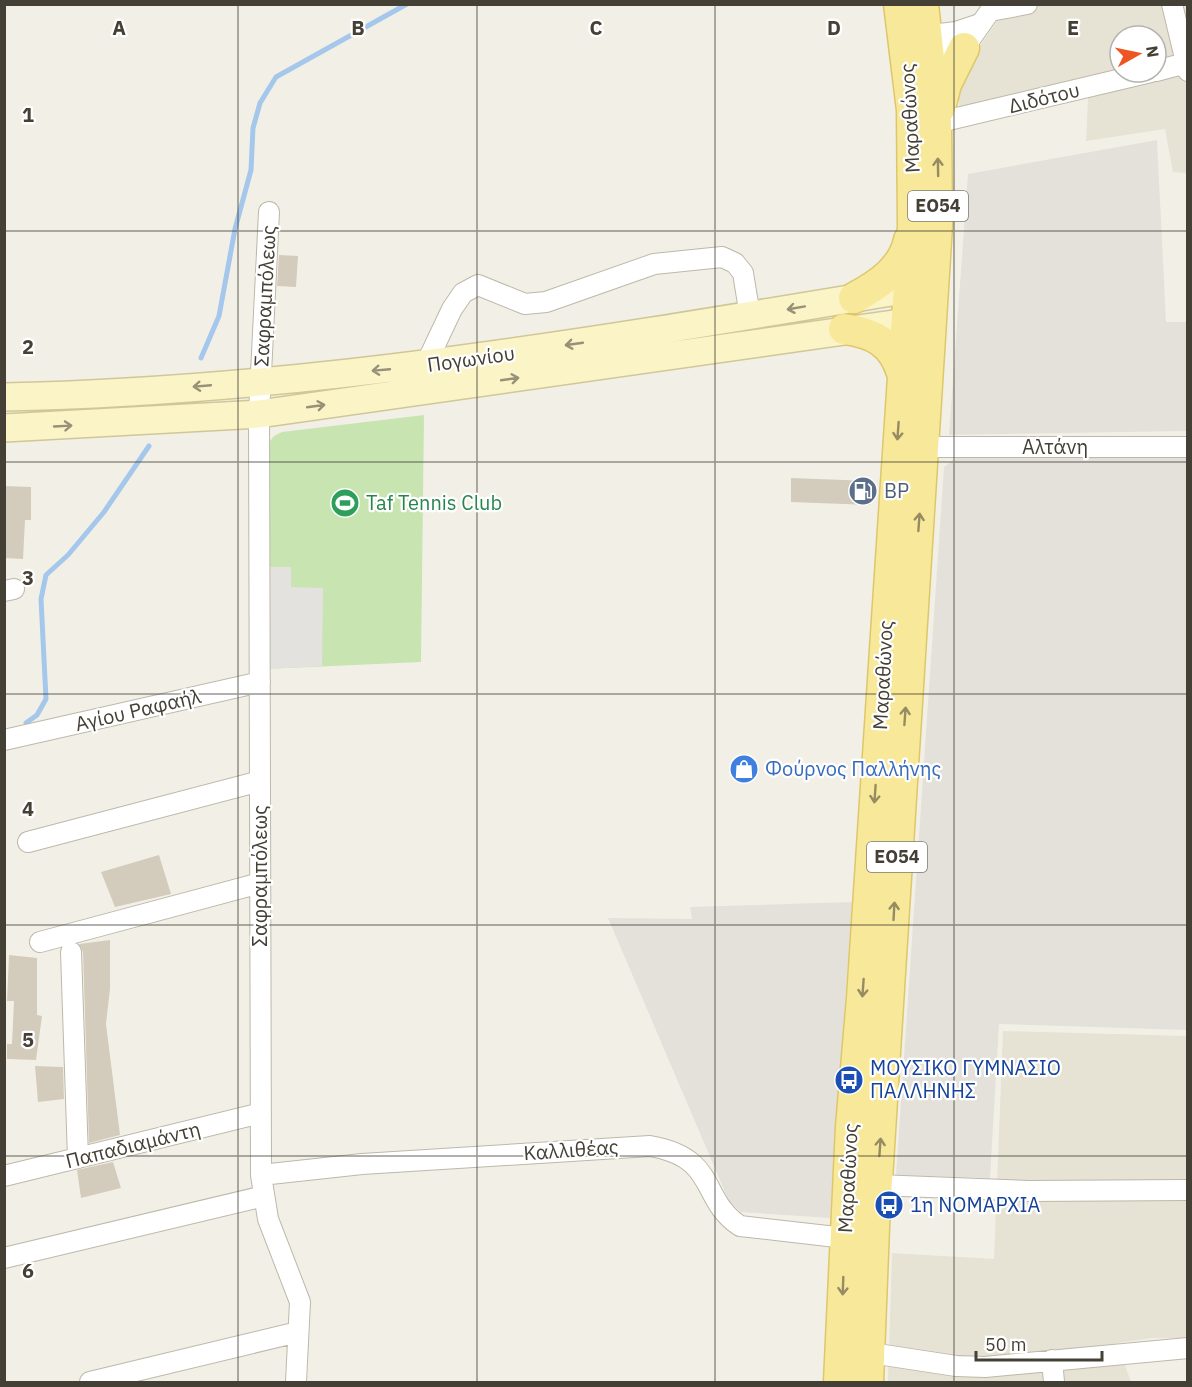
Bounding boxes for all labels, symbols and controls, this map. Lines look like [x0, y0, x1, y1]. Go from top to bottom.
text: A [112, 14, 126, 41]
text: B [351, 14, 365, 41]
text: C [589, 14, 603, 41]
text: D [827, 14, 841, 41]
text: E [1067, 14, 1079, 41]
north arrow [1108, 24, 1168, 84]
text: N [1142, 44, 1164, 59]
street label: Μαραθώνος [893, 62, 926, 174]
street label: Διδότου [1005, 76, 1082, 119]
text: 1 [22, 101, 34, 128]
one-way arrow [932, 158, 944, 178]
road number: ΕΟ54 [908, 191, 968, 221]
street label: Σαφραμπόλεως [247, 225, 282, 367]
one-way arrow [787, 303, 807, 314]
text: 2 [22, 333, 34, 360]
street label: Πογωνίου [425, 339, 517, 378]
one-way arrow [564, 339, 584, 350]
one-way arrow [371, 365, 391, 376]
one-way arrow [499, 373, 519, 384]
one-way arrow [193, 381, 213, 392]
one-way arrow [306, 400, 326, 411]
one-way arrow [52, 421, 72, 432]
one-way arrow [892, 421, 903, 441]
street label: Αλτάνη [1022, 433, 1088, 460]
fuel station icon: BP [847, 475, 879, 507]
place label: BP [884, 477, 909, 504]
sports icon: Taf Tennis Club [329, 487, 361, 519]
place label: Taf Tennis Club [366, 489, 502, 516]
one-way arrow [913, 512, 924, 532]
text: 3 [22, 564, 34, 591]
street label: Μαραθώνος [866, 619, 899, 731]
street label: Αγίου Ραφαήλ [72, 682, 204, 737]
one-way arrow [900, 707, 911, 727]
shop icon: Φούρνος Παλλήνης [728, 753, 760, 785]
place label: Φούρνος Παλλήνης [765, 755, 941, 782]
one-way arrow [870, 783, 881, 803]
text: 4 [22, 795, 34, 822]
street label: Σαφραμπόλεως [246, 805, 273, 947]
road number: ΕΟ54 [867, 842, 927, 872]
one-way arrow [888, 901, 899, 921]
one-way arrow [857, 978, 868, 998]
text: 5 [22, 1026, 34, 1053]
place label: ΜΟΥΣΙΚΟ ΓΥΜΝΑΣΙΟ ΠΑΛΛΗΝΗΣ [870, 1054, 1061, 1104]
bus stop icon: ΜΟΥΣΙΚΟ ΓΥΜΝΑΣΙΟ ΠΑΛΛΗΝΗΣ [833, 1064, 865, 1096]
street label: Παπαδιαμάντη [63, 1115, 203, 1174]
street label: Μαραθώνος [831, 1122, 864, 1234]
street label: Καλλιθέας [523, 1133, 619, 1166]
one-way arrow [874, 1138, 885, 1158]
bus stop icon: 1η ΝΟΜΑΡΧΙΑ [873, 1189, 905, 1221]
place label: 1η ΝΟΜΑΡΧΙΑ [910, 1191, 1041, 1218]
text: 6 [22, 1257, 34, 1284]
one-way arrow [837, 1275, 849, 1295]
scale bar [976, 1324, 1102, 1362]
text: 50 m [985, 1333, 1027, 1356]

